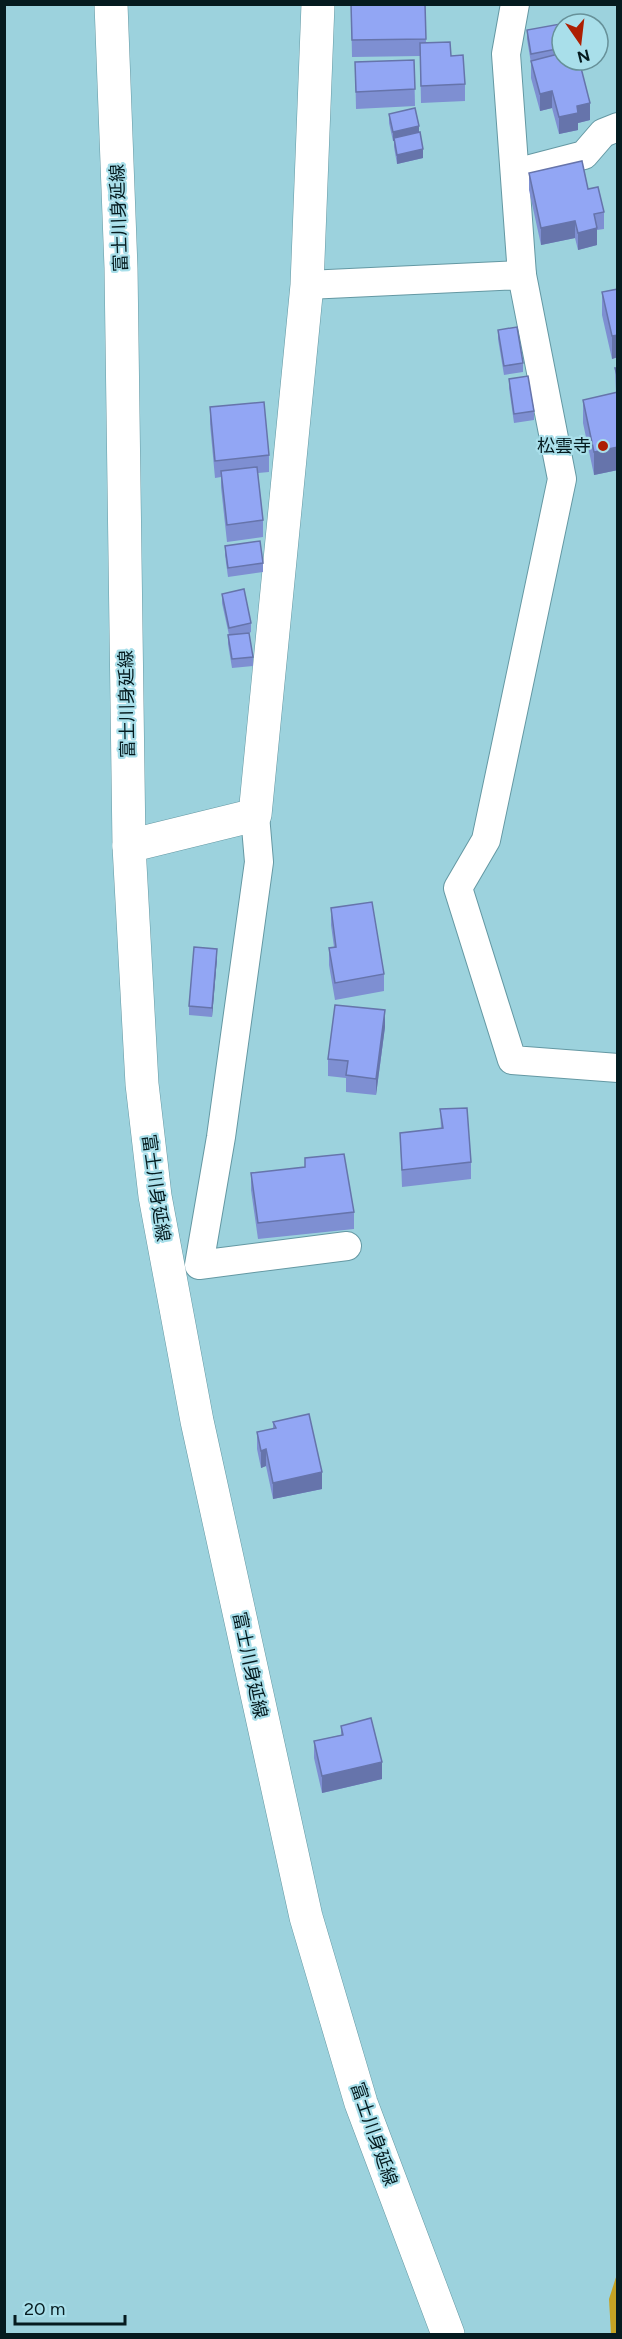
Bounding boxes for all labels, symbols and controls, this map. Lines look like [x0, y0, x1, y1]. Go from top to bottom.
north arrow [550, 12, 610, 72]
text: N [575, 45, 592, 67]
street label: 富士川身延線 [106, 164, 132, 272]
place label: 松雲寺 [537, 435, 591, 457]
marker: 松雲寺 [596, 439, 610, 453]
street label: 富士川身延線 [115, 650, 139, 758]
street label: 富士川身延線 [138, 1133, 174, 1243]
street label: 富士川身延線 [228, 1610, 272, 1720]
street label: 富士川身延線 [346, 2079, 402, 2189]
scale bar [15, 2288, 124, 2326]
text: 20 m [24, 2298, 65, 2320]

